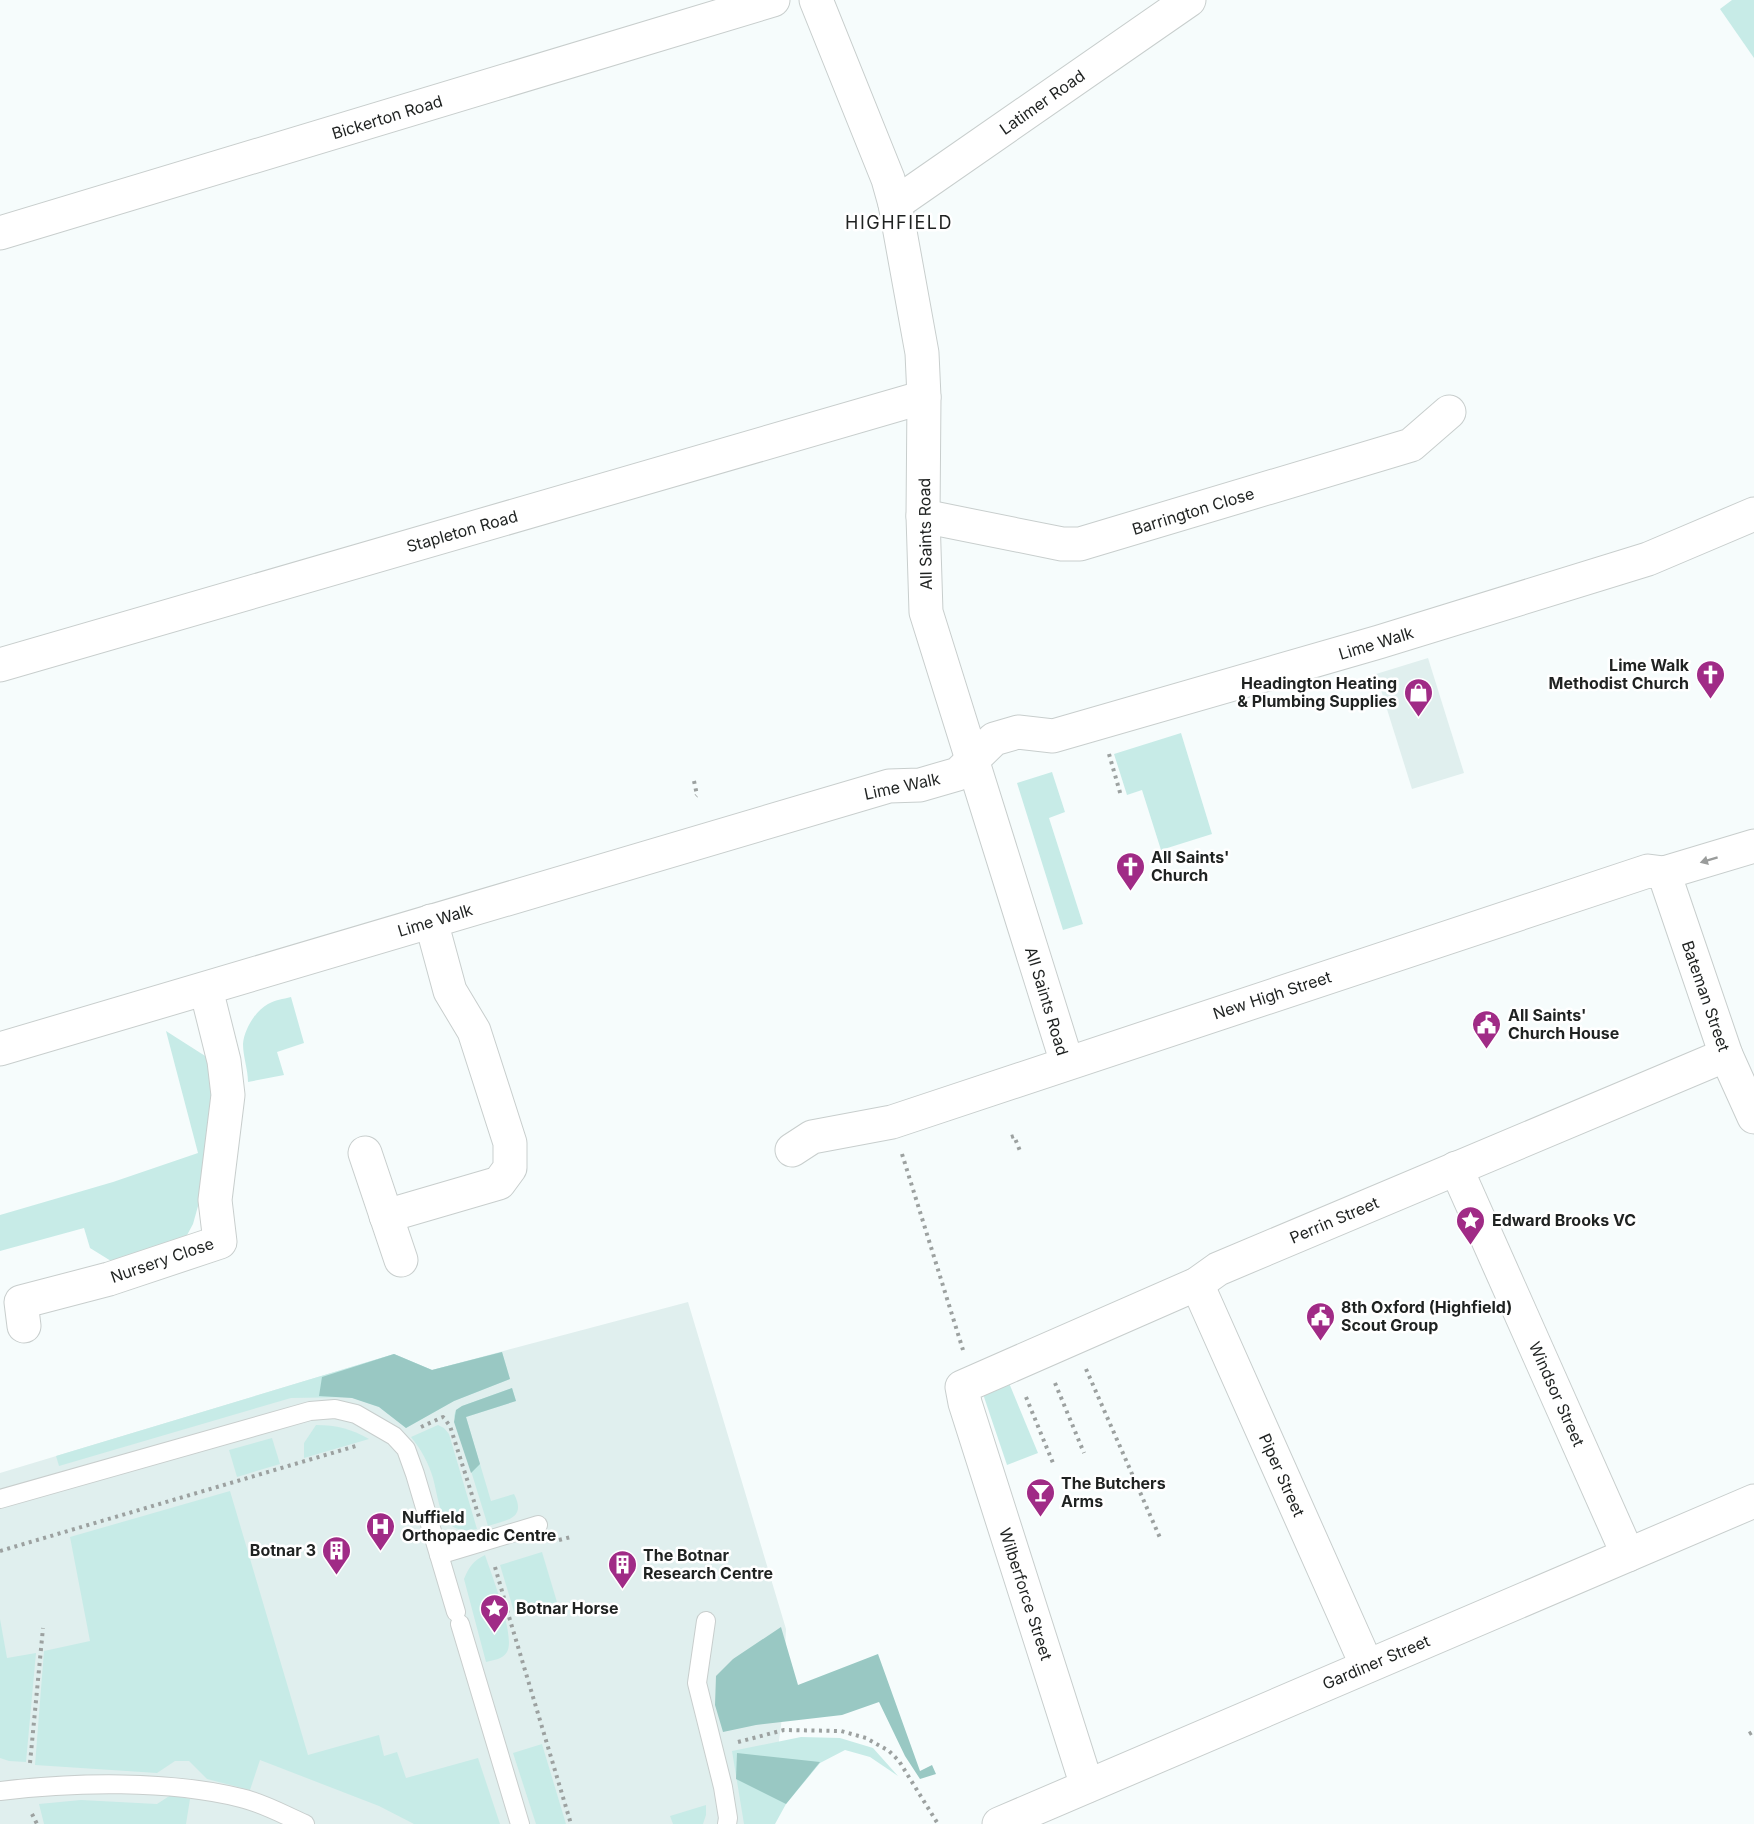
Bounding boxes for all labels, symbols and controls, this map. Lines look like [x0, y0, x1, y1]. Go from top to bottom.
street label: Latimer Road [995, 65, 1089, 139]
street label: Bickerton Road [329, 91, 445, 143]
district label: HIGHFIELD [845, 212, 953, 233]
street label: All Saints Road [914, 478, 936, 590]
street label: Barrington Close [1129, 483, 1257, 539]
street label: Stapleton Road [404, 506, 520, 556]
street label: Lime Walk [1336, 622, 1416, 664]
place label: Lime Walk Methodist Church [1549, 655, 1690, 693]
church icon: Lime Walk Methodist Church [1694, 658, 1726, 700]
place label: Headington Heating & Plumbing Supplies [1237, 673, 1397, 711]
shop icon: Headington Heating & Plumbing Supplies [1402, 676, 1434, 718]
street label: Lime Walk [862, 768, 942, 804]
place label: All Saints' Church [1151, 847, 1229, 885]
church icon: All Saints' Church [1114, 850, 1146, 892]
one-way arrow [1700, 856, 1718, 865]
street label: Lime Walk [395, 899, 475, 941]
street label: Bateman Street [1678, 938, 1734, 1054]
street label: All Saints Road [1021, 944, 1073, 1058]
street label: New High Street [1210, 966, 1334, 1024]
place label: All Saints' Church House [1508, 1005, 1619, 1043]
public building icon: All Saints' Church House [1471, 1008, 1503, 1050]
street label: Perrin Street [1286, 1192, 1382, 1248]
place icon: Edward Brooks VC [1455, 1204, 1487, 1246]
place label: Edward Brooks VC [1492, 1210, 1636, 1230]
street label: Nursery Close [108, 1233, 216, 1287]
place label: 8th Oxford (Highfield) Scout Group [1341, 1297, 1512, 1335]
public building icon: 8th Oxford (Highfield) Scout Group [1304, 1300, 1336, 1342]
street label: Windsor Street [1525, 1338, 1589, 1450]
street label: Piper Street [1255, 1430, 1309, 1520]
place label: The Butchers Arms [1061, 1473, 1166, 1511]
bar icon: The Butchers Arms [1024, 1476, 1056, 1518]
place label: Nuffield Orthopaedic Centre [402, 1507, 556, 1545]
hospital icon: Nuffield Orthopaedic Centre [365, 1510, 397, 1552]
street label: Wilberforce Street [995, 1525, 1057, 1663]
building icon: Botnar 3 [321, 1534, 353, 1576]
place label: Botnar 3 [250, 1540, 316, 1560]
place label: The Botnar Research Centre [643, 1545, 773, 1583]
building icon: The Botnar Research Centre [606, 1548, 638, 1590]
place icon: Botnar Horse [479, 1592, 511, 1634]
place label: Botnar Horse [516, 1598, 619, 1618]
street label: Gardiner Street [1319, 1630, 1433, 1694]

